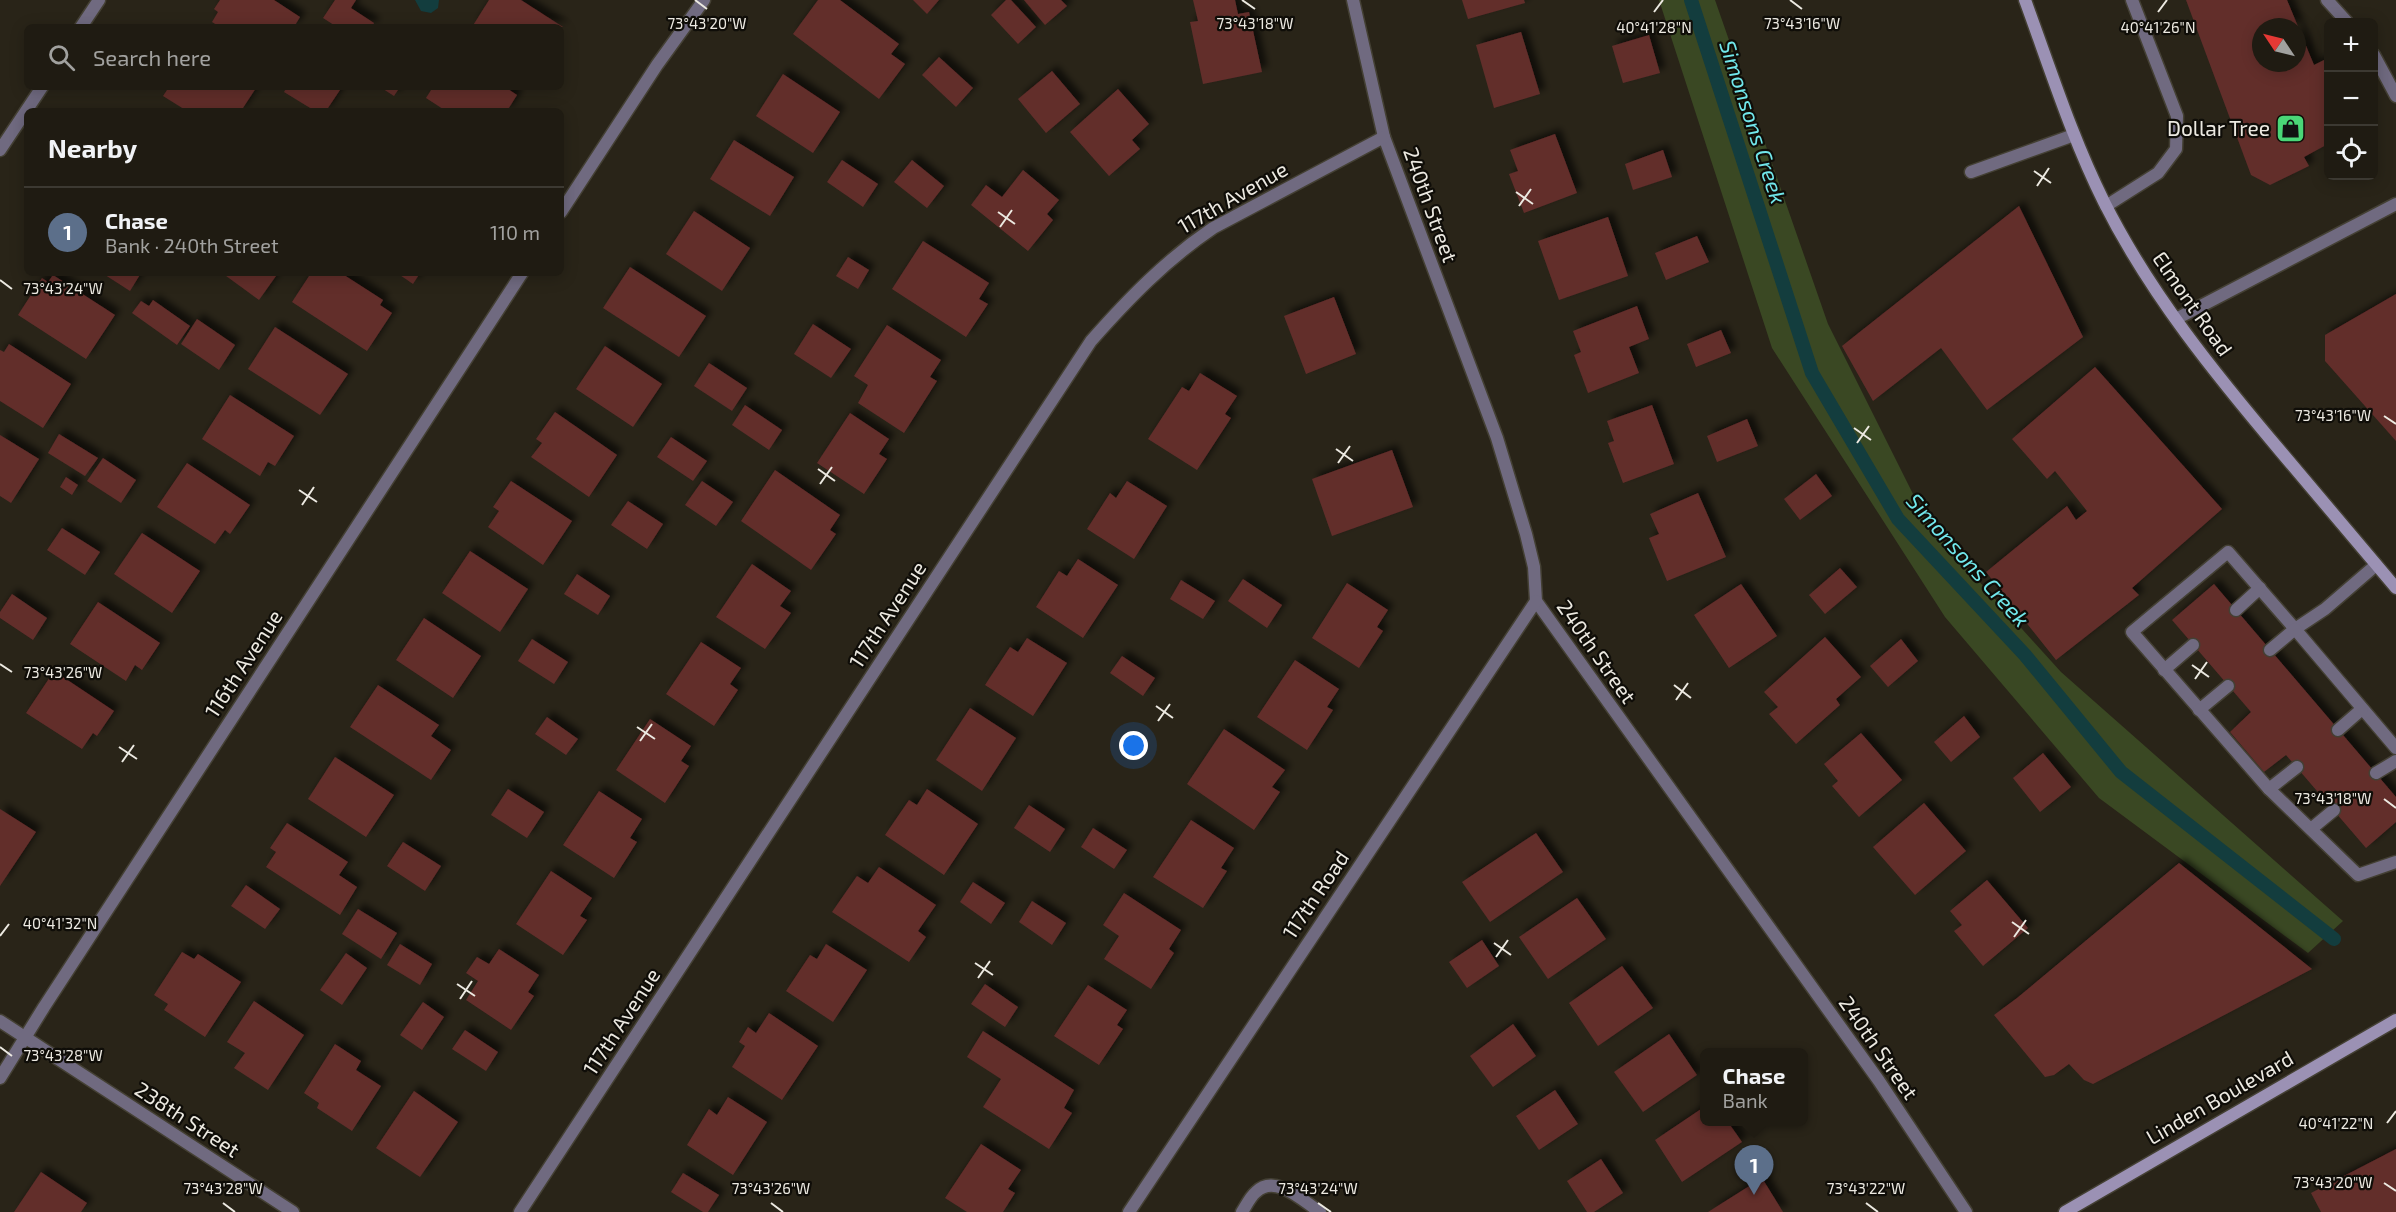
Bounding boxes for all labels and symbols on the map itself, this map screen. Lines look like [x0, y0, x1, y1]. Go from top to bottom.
text: 73°43'20"W [667, 14, 747, 32]
text: 73°43'18"W [1217, 14, 1293, 32]
text: 73°43'16"W [1764, 14, 1840, 32]
text: 40°41'28"N [1616, 18, 1692, 36]
text: 40°41'26"N [2121, 18, 2195, 36]
north arrow [2252, 18, 2306, 72]
water label: Simonsons Creek [1715, 37, 1793, 207]
shop icon: Dollar Tree [2275, 113, 2307, 145]
place label: Dollar Tree [2167, 115, 2270, 140]
street label: 240th Street [1399, 144, 1464, 265]
street label: 117th Avenue [1173, 155, 1291, 238]
street label: Elmont Road [2148, 246, 2238, 360]
text: 73°43'24"W [23, 279, 103, 297]
text: 73°43'16"W [2295, 406, 2371, 424]
water label: Simonsons Creek [1902, 487, 2035, 631]
street label: 117th Avenue [843, 556, 931, 672]
street label: 240th Street [1552, 595, 1642, 708]
street label: 116th Avenue [199, 605, 287, 722]
text: 73°43'26"W [24, 663, 102, 681]
your location [1119, 731, 1148, 760]
text: 73°43'18"W [2295, 789, 2371, 807]
street label: 117th Road [1276, 845, 1353, 943]
text: 40°41'32"N [23, 914, 97, 932]
street label: 117th Avenue [577, 963, 665, 1079]
street label: 240th Street [1834, 991, 1924, 1104]
street label: Linden Boulevard [2141, 1044, 2297, 1149]
text: 73°43'28"W [23, 1046, 103, 1064]
street label: 238th Street [131, 1076, 245, 1162]
text: 40°41'22"N [2299, 1114, 2373, 1132]
pin: 1 [1734, 1146, 1774, 1195]
text: 73°43'20"W [2293, 1173, 2373, 1191]
text: 73°43'28"W [183, 1179, 263, 1197]
text: 73°43'26"W [732, 1179, 810, 1197]
text: 73°43'24"W [1278, 1179, 1358, 1197]
text: 73°43'22"W [1827, 1179, 1905, 1197]

